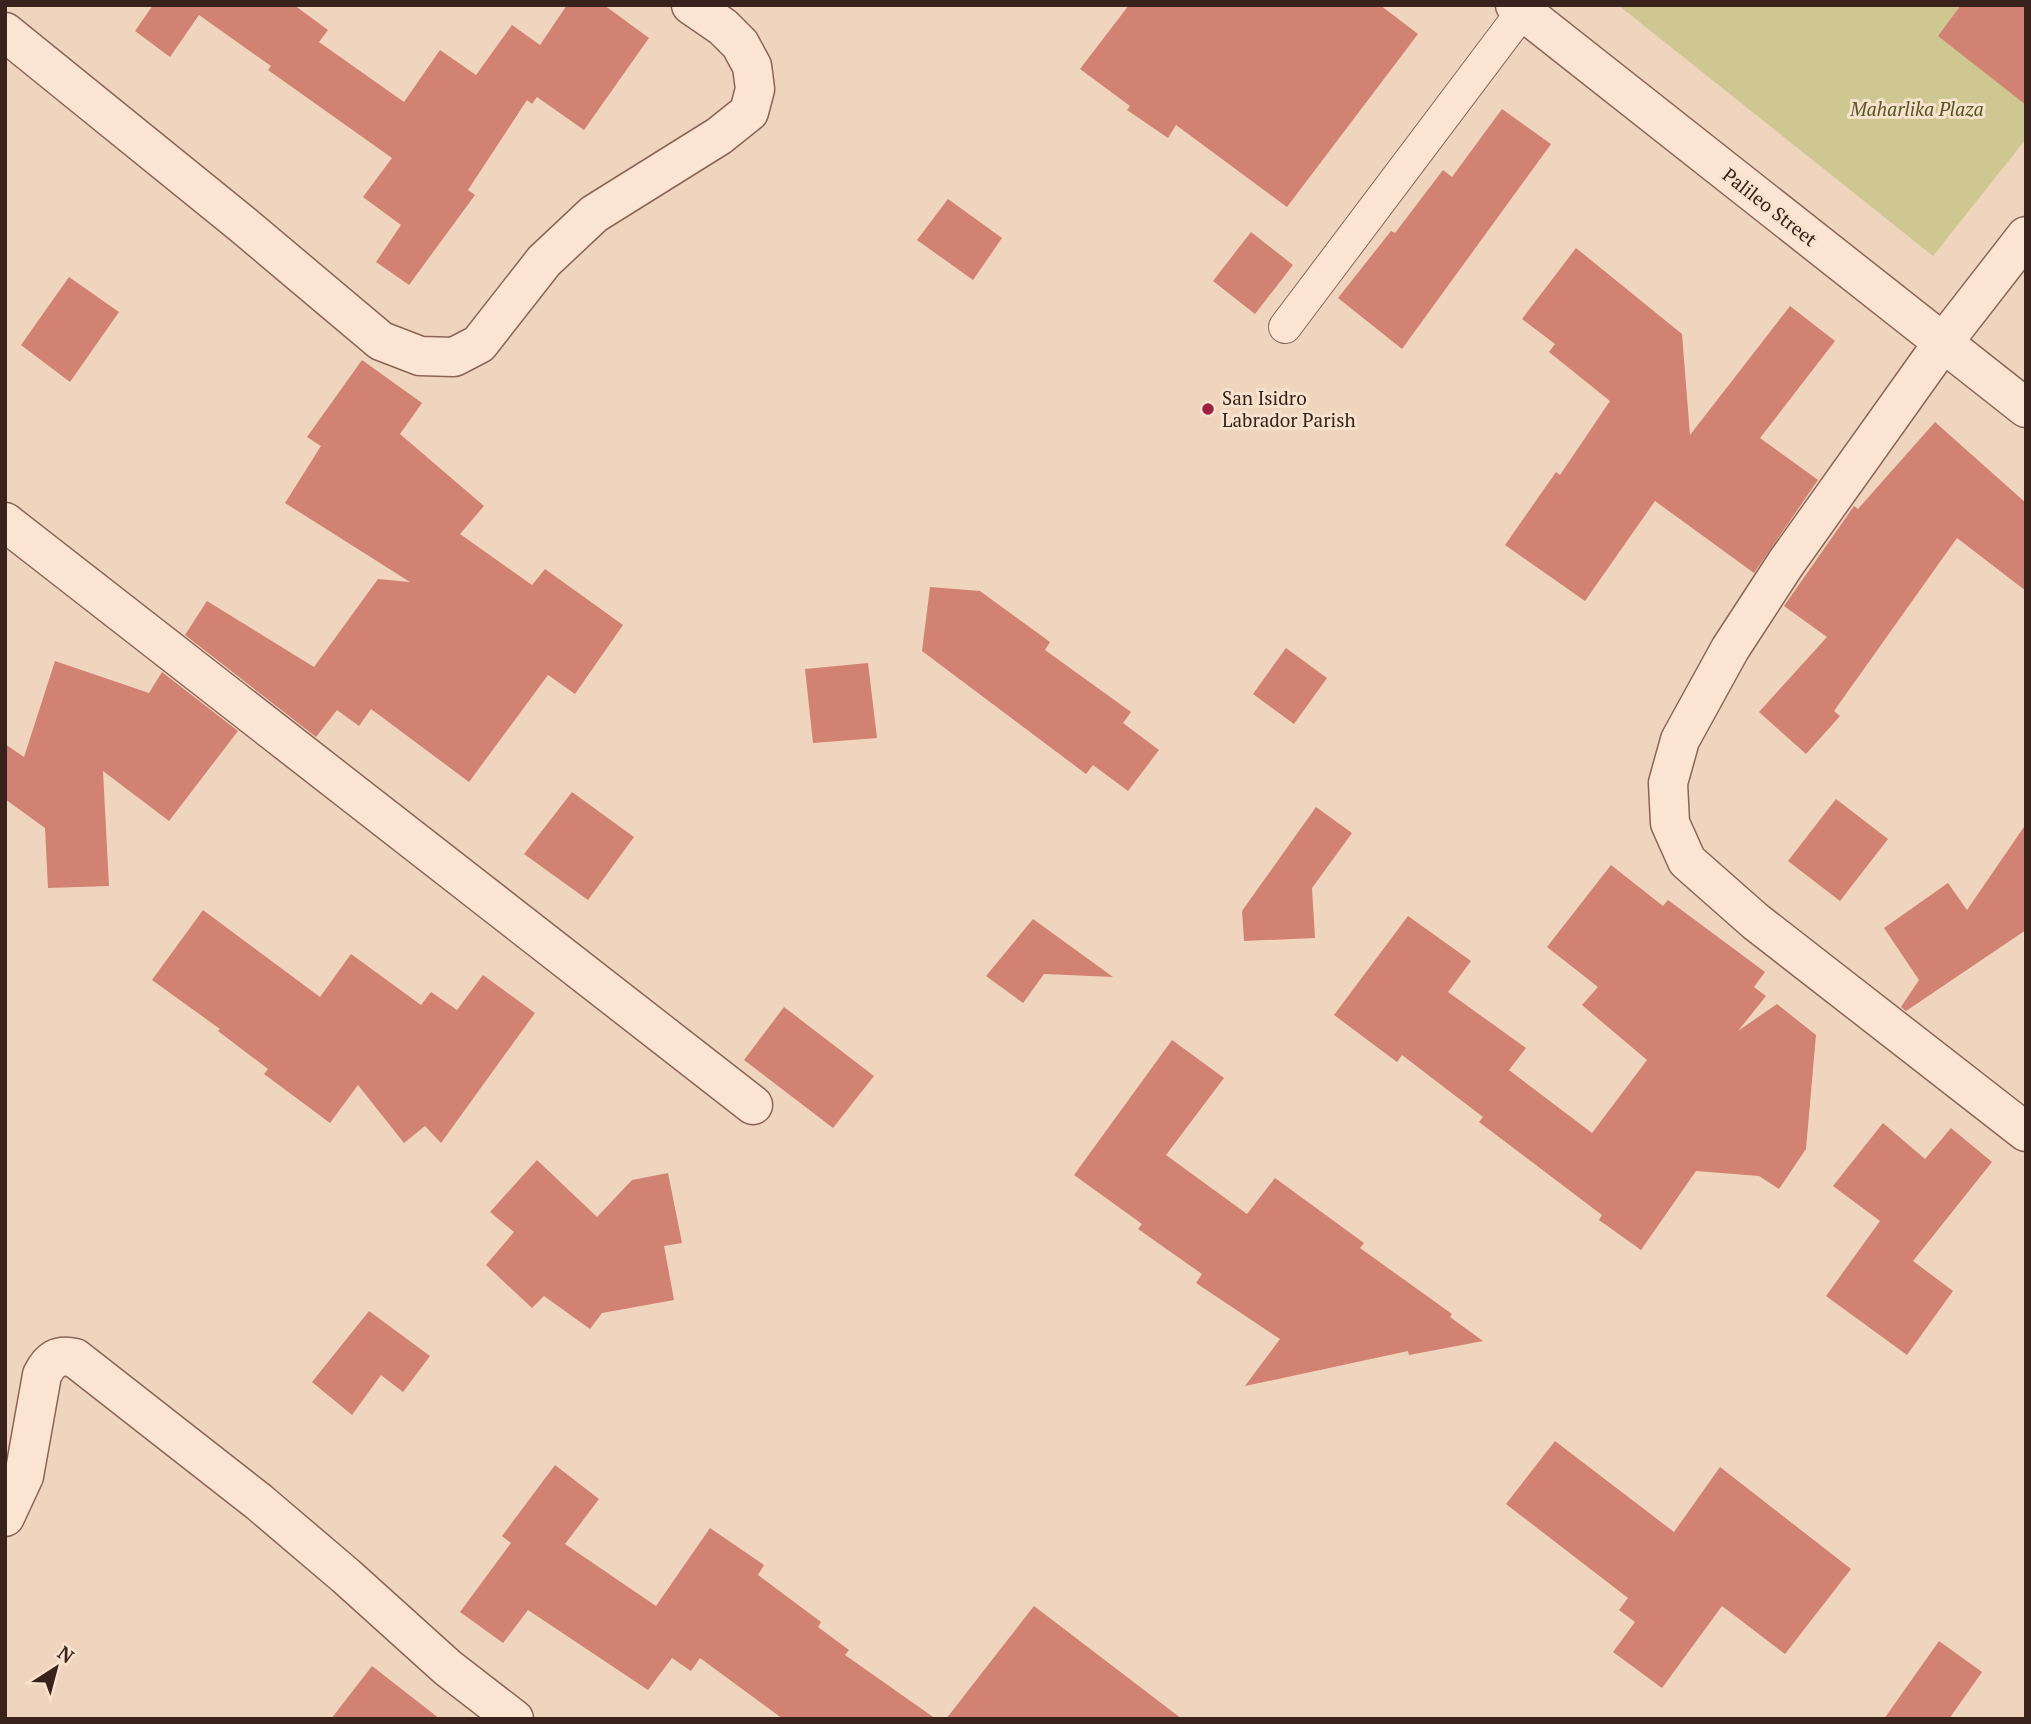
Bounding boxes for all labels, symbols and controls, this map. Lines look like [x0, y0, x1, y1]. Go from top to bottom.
park label: Maharlika Plaza [1849, 96, 1984, 121]
street label: Palileo Street [1718, 162, 1823, 251]
place label: San Isidro Labrador Parish [1222, 385, 1356, 432]
marker: San Isidro Labrador Parish [1200, 401, 1216, 417]
north arrow [21, 1633, 91, 1703]
text: N [53, 1639, 80, 1669]

